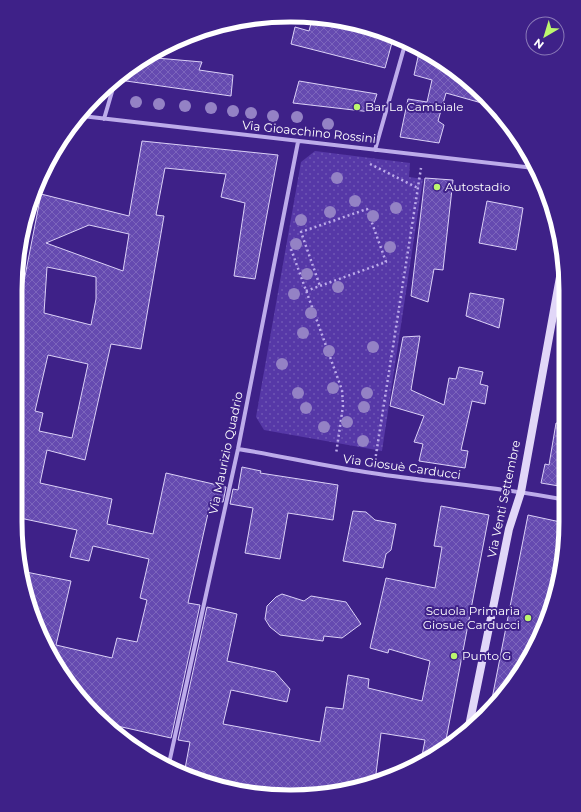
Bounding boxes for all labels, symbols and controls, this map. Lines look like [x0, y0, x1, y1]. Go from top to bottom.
north arrow [525, 16, 565, 56]
text: N [531, 36, 547, 52]
place label: Bar La Cambiale [365, 99, 464, 114]
marker: Bar La Cambiale [352, 102, 362, 112]
street label: Via Gioacchino Rossini [241, 117, 377, 146]
place label: Autostadio [445, 179, 510, 194]
marker: Autostadio [432, 182, 442, 192]
street label: Via Maurizio Quadrio [205, 390, 246, 516]
street label: Via Venti Settembre [484, 439, 523, 559]
street label: Via Giosuè Carducci [342, 451, 462, 482]
place label: Scuola Primaria Giosuè Carducci [423, 603, 520, 632]
marker: Scuola Primaria Giosuè Carducci [523, 613, 533, 623]
place label: Punto G [462, 648, 511, 663]
marker: Punto G [449, 651, 459, 661]

